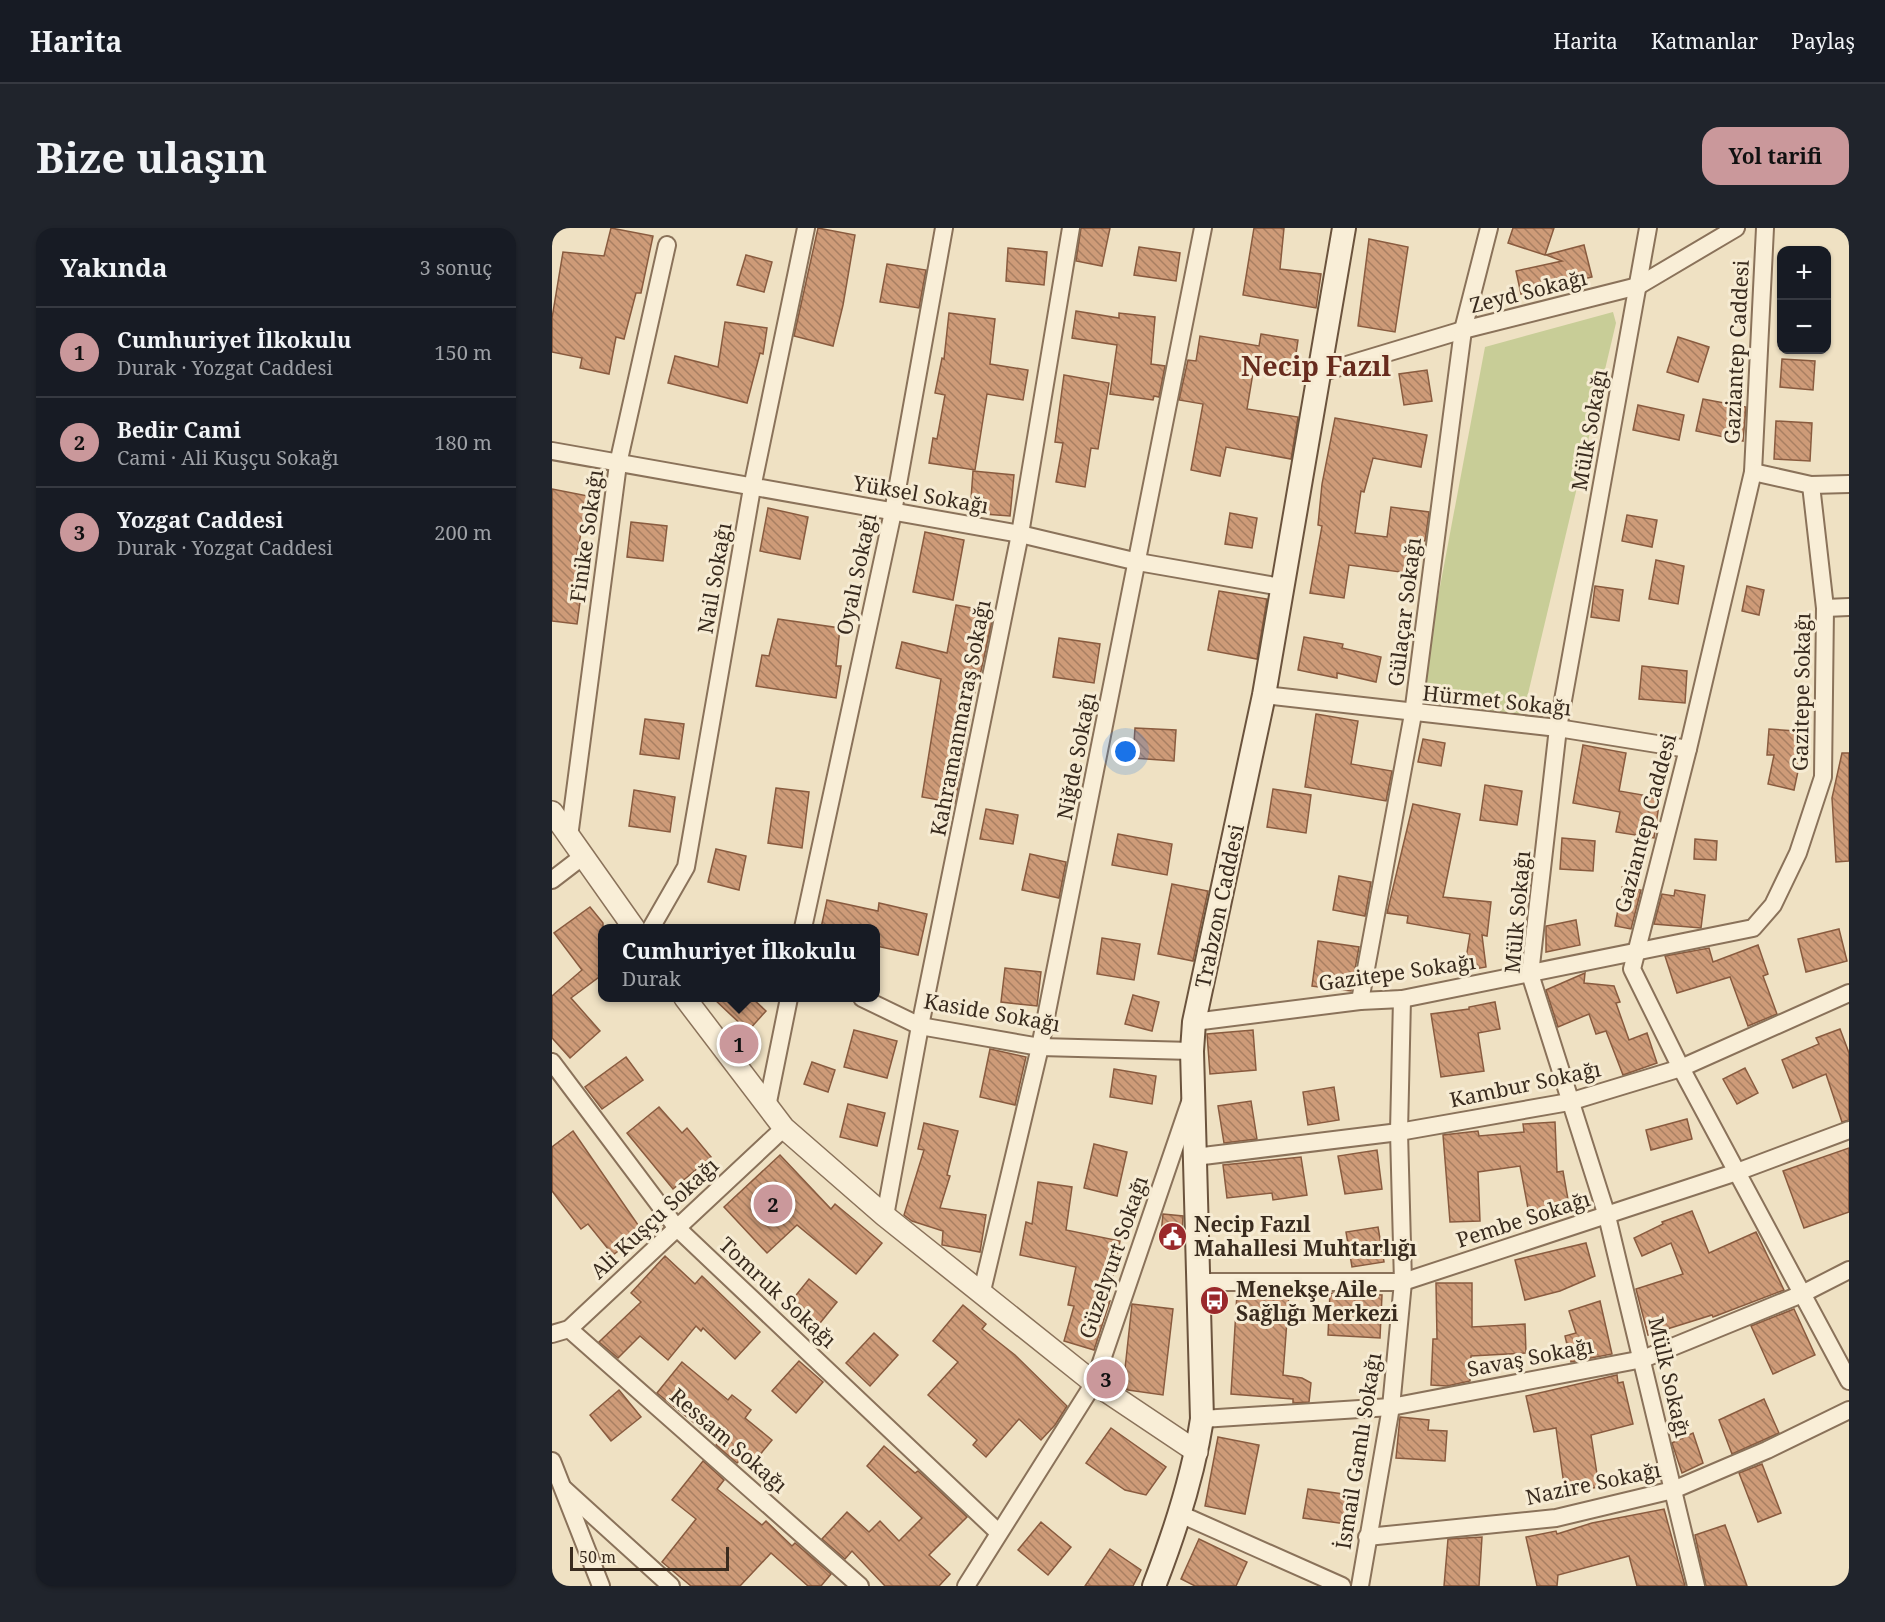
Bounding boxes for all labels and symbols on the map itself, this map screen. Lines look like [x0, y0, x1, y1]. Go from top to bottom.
street label: Gaziantep Caddesi [1717, 259, 1755, 445]
street label: Zeyd Sokağı [1467, 263, 1590, 319]
district label: Necip Fazıl [1241, 347, 1392, 384]
street label: Mülk Sokağı [1565, 367, 1614, 493]
street label: Finike Sokağı [563, 468, 609, 604]
street label: Yüksel Sokağı [850, 468, 991, 520]
street label: Oyalı Sokağı [829, 510, 883, 637]
street label: Nail Sokağı [690, 520, 738, 636]
street label: Gülaçar Sokağı [1381, 536, 1427, 688]
street label: Kahramanmaraş Sokağı [923, 597, 997, 838]
street label: Gazitepe Sokağı [1786, 612, 1816, 771]
street label: Hürmet Sokağı [1421, 678, 1573, 722]
street label: Niğde Sokağı [1050, 690, 1102, 822]
street label: Gaziantep Caddesi [1608, 730, 1682, 916]
your location [1111, 737, 1140, 766]
street label: Trabzon Caddesi [1188, 821, 1250, 991]
street label: Mülk Sokağı [1498, 849, 1536, 974]
street label: Gazitepe Sokağı [1317, 947, 1478, 997]
street label: Kaside Sokağı [922, 986, 1063, 1038]
pin: 1 [720, 1022, 759, 1066]
street label: Kambur Sokağı [1447, 1054, 1603, 1114]
street label: Ali Kuşçu Sokağı [584, 1151, 724, 1285]
street label: Güzelyurt Sokağı [1072, 1172, 1154, 1342]
pin: 2 [754, 1182, 792, 1226]
street label: Pembe Sokağı [1453, 1184, 1594, 1254]
place label: Necip Fazıl Mahallesi Muhtarlığı [1194, 1210, 1418, 1262]
public building icon: Necip Fazıl Mahallesi Muhtarlığı [1157, 1220, 1189, 1252]
street label: Tomruk Sokağı [713, 1230, 843, 1354]
place label: Menekşe Aile Sağlığı Merkezi [1236, 1275, 1399, 1327]
bus stop icon: Menekşe Aile Sağlığı Merkezi [1199, 1285, 1231, 1317]
street label: Mülk Sokağı [1643, 1314, 1698, 1440]
street label: Savaş Sokağı [1465, 1331, 1596, 1383]
street label: İsmail Gamlı Sokağı [1329, 1350, 1387, 1551]
pin: 3 [1086, 1356, 1126, 1402]
street label: Ressam Sokağı [664, 1381, 794, 1499]
street label: Nazire Sokağı [1523, 1455, 1663, 1511]
scale bar [570, 1544, 729, 1572]

